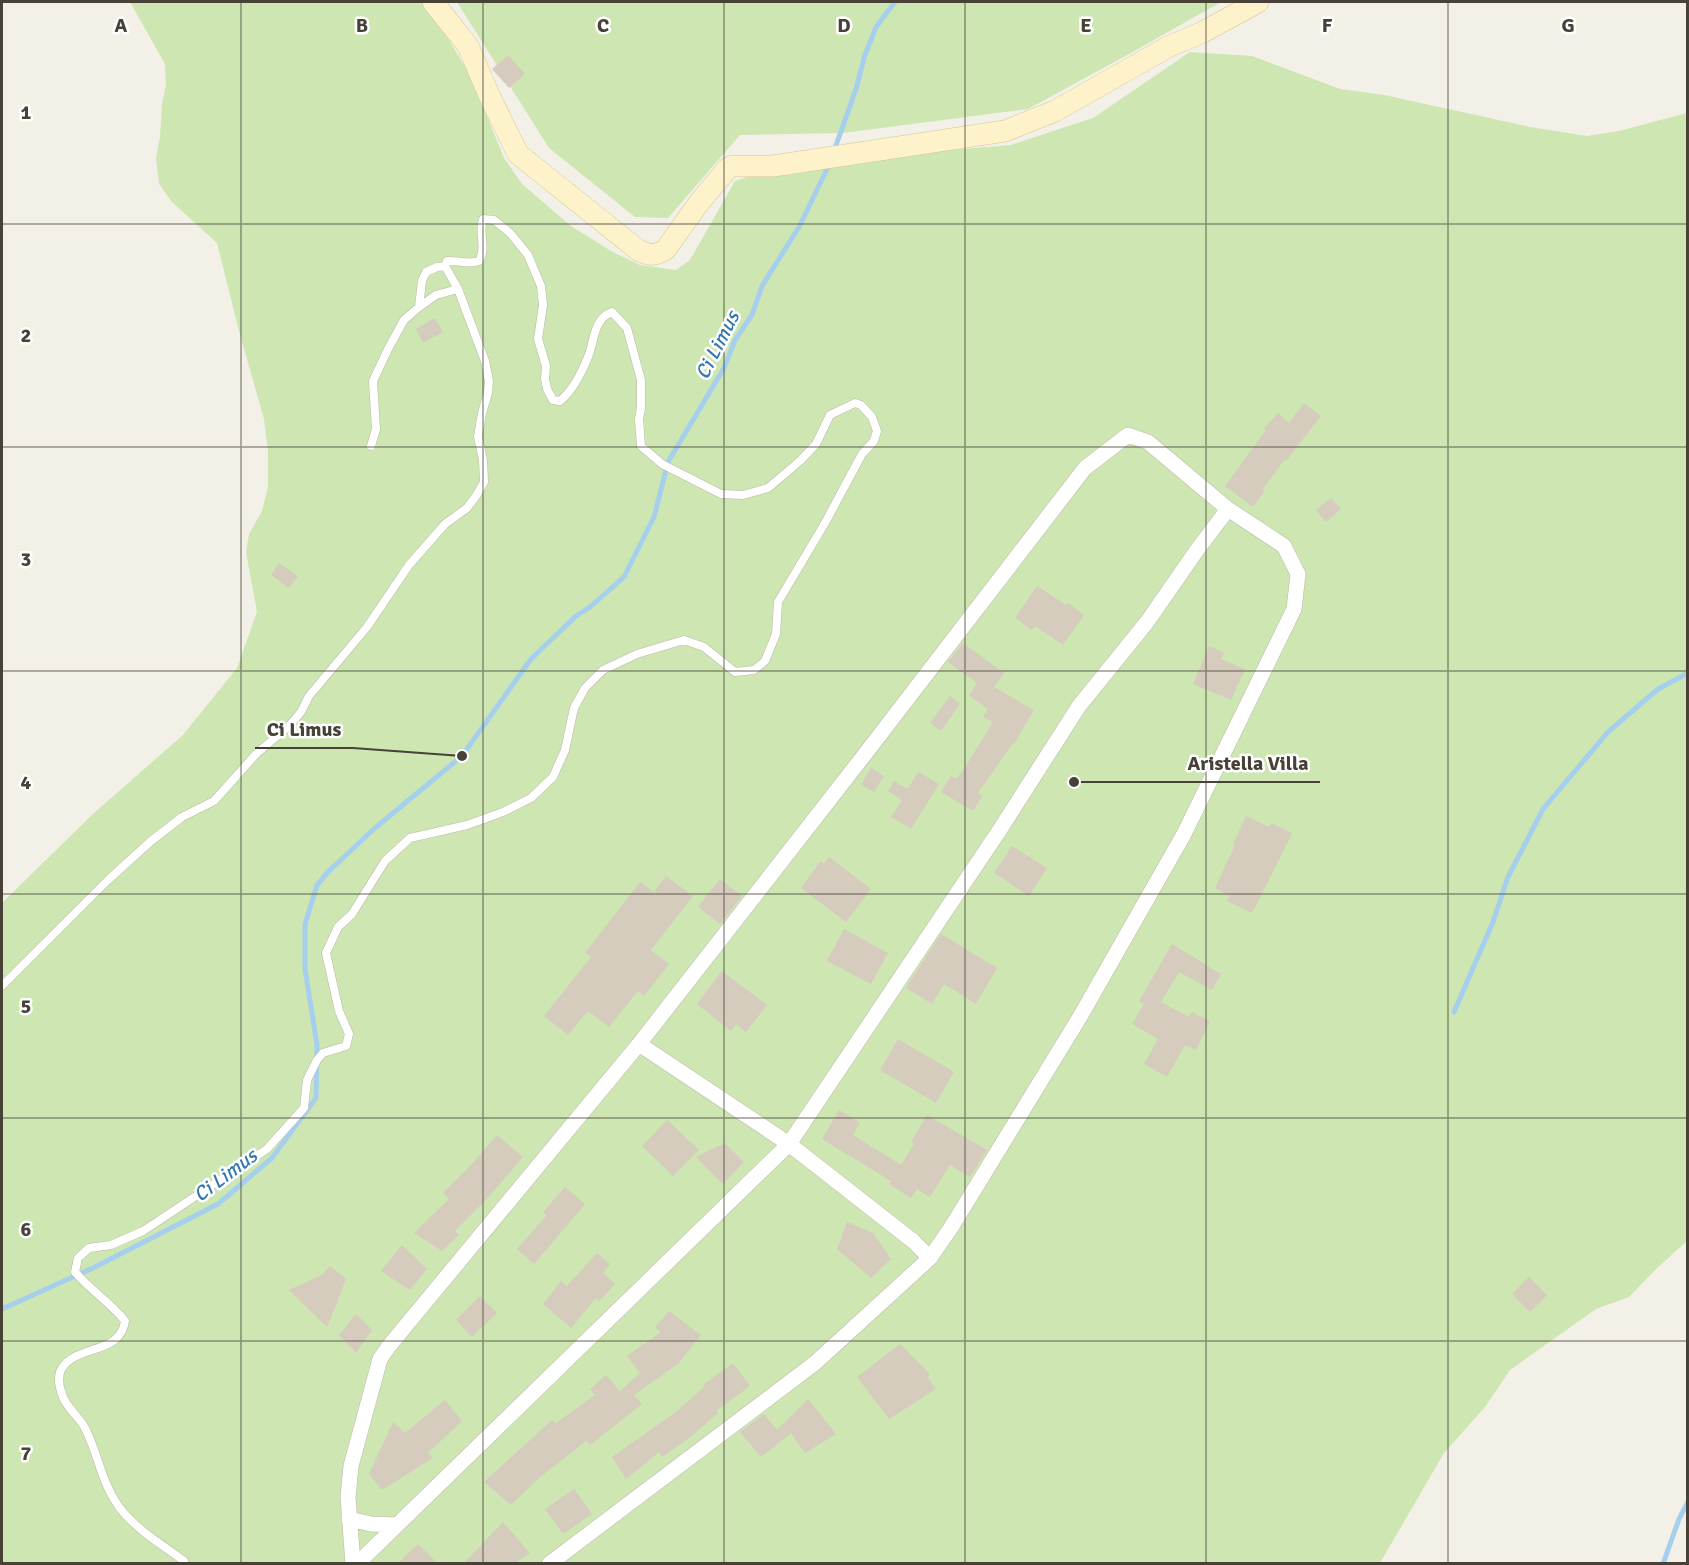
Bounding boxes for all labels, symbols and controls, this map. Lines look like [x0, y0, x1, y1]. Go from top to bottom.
text: A [115, 13, 128, 38]
text: B [356, 13, 368, 38]
text: C [597, 13, 609, 38]
text: D [837, 13, 851, 38]
text: E [1080, 13, 1092, 38]
text: F [1322, 13, 1333, 38]
text: G [1561, 13, 1575, 38]
text: 1 [21, 100, 32, 125]
water label: Ci Limus [690, 305, 746, 383]
text: 2 [21, 323, 31, 348]
text: 3 [21, 547, 31, 572]
callout: Ci Limus [255, 710, 353, 748]
text: Ci Limus [267, 717, 341, 742]
callout: Aristella Villa [1175, 744, 1320, 782]
text: Aristella Villa [1188, 751, 1308, 776]
text: 4 [21, 770, 32, 795]
text: 5 [21, 994, 31, 1019]
water label: Ci Limus [189, 1142, 264, 1207]
text: 6 [21, 1217, 32, 1242]
text: 7 [21, 1441, 32, 1466]

